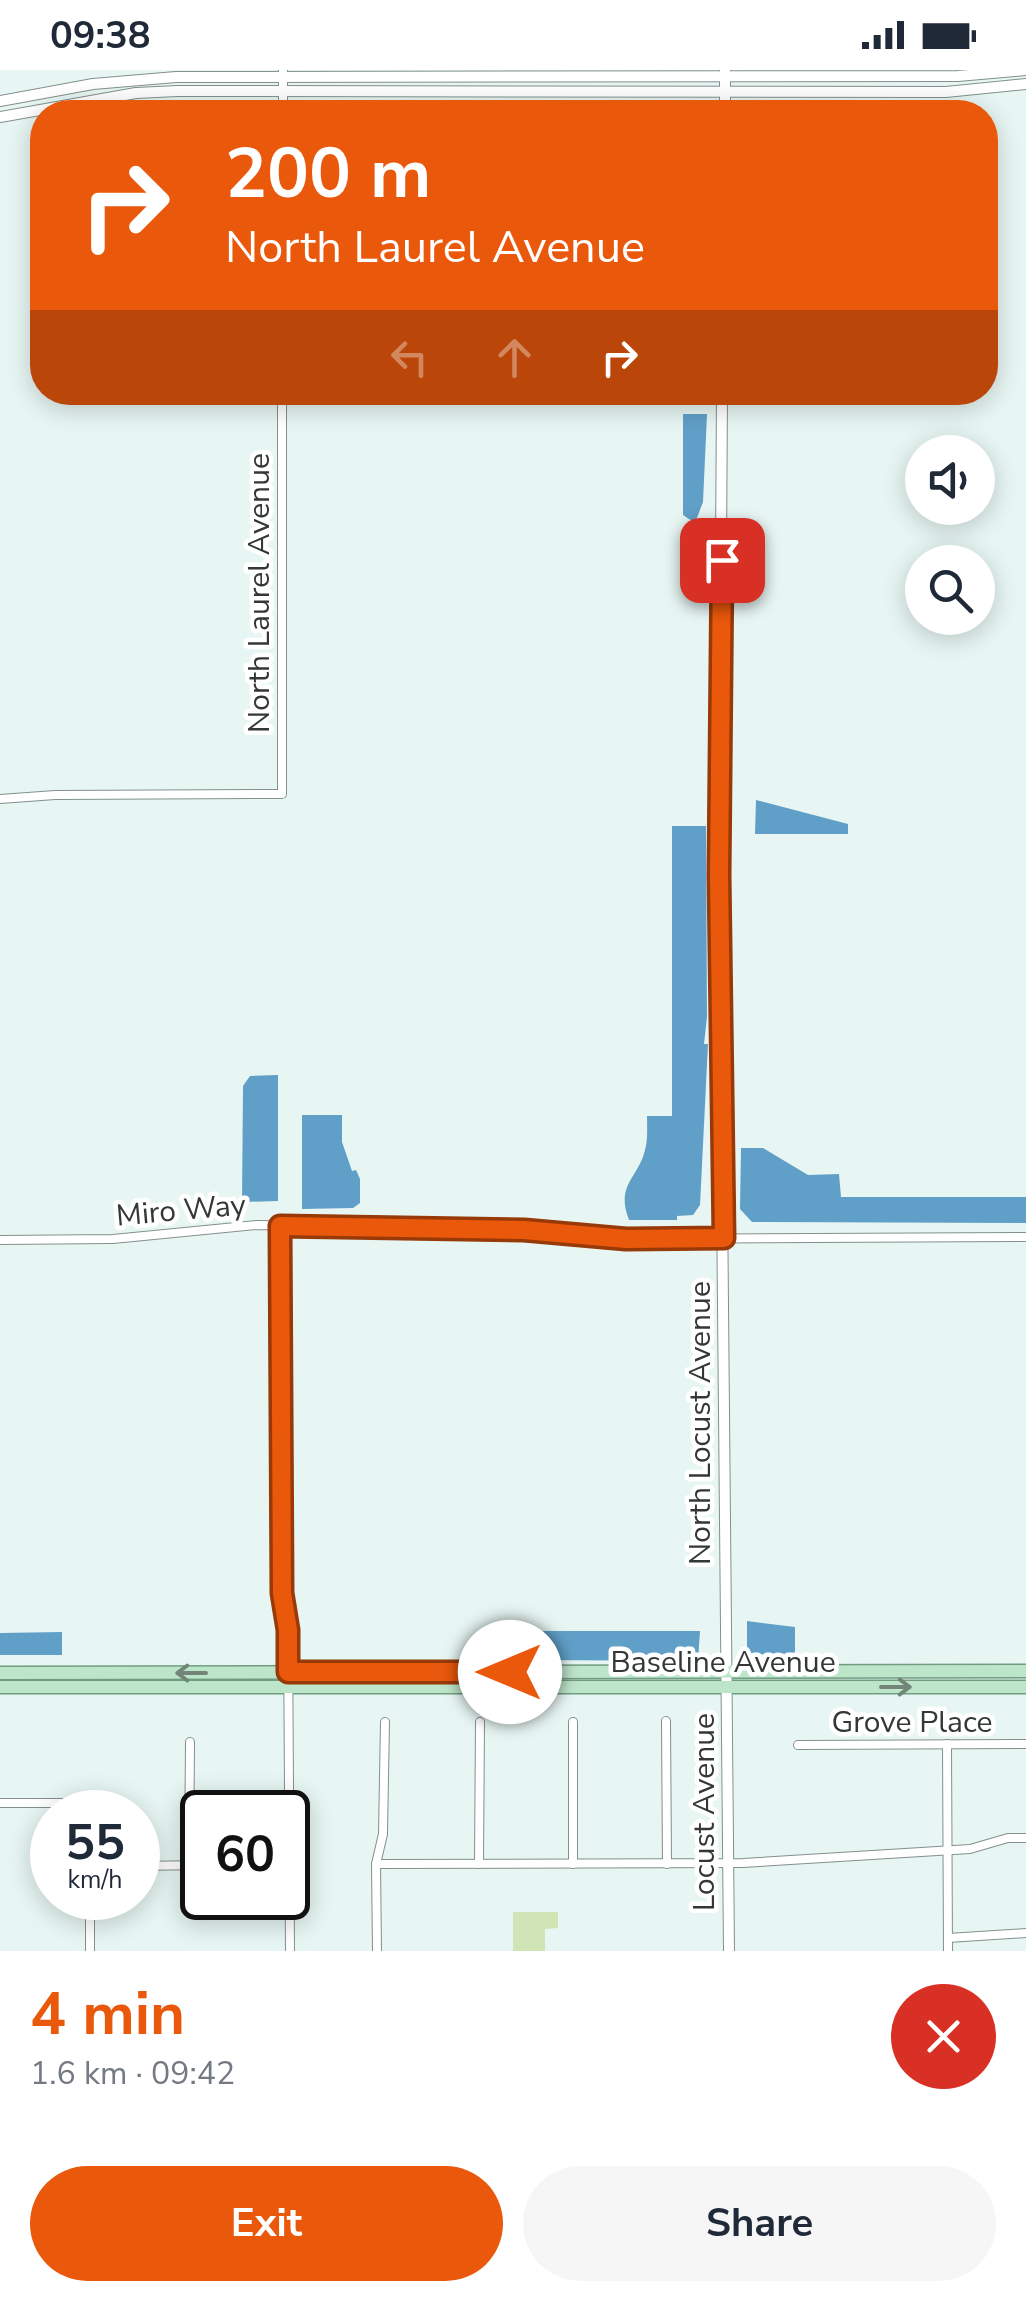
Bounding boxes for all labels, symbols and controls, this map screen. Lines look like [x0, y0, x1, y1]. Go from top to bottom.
text: 09:38 [50, 10, 151, 61]
text: 200 m [225, 126, 431, 222]
icon: right [60, 140, 190, 270]
text: North Laurel Avenue [225, 217, 645, 278]
icon: left [382, 330, 437, 385]
icon: ahead [487, 330, 542, 385]
icon: right [592, 330, 647, 385]
map controls [905, 435, 995, 635]
button: sound [905, 435, 995, 525]
street label: North Laurel Avenue [239, 453, 280, 733]
pin [680, 518, 765, 603]
icon: arrive [695, 533, 750, 588]
button: search [905, 545, 995, 635]
street label: Miro Way [114, 1184, 248, 1237]
street label: North Locust Avenue [680, 1281, 721, 1565]
position arrow [458, 1620, 562, 1724]
street label: Baseline Avenue [610, 1642, 836, 1683]
one-way arrow [175, 1664, 208, 1682]
one-way arrow [878, 1678, 911, 1696]
street label: Grove Place [831, 1702, 993, 1743]
street label: Locust Avenue [684, 1713, 725, 1911]
speed limit sign: 60 [180, 1790, 310, 1920]
text: 55 [65, 1808, 125, 1877]
text: km/h [67, 1863, 123, 1897]
text: 4 min [30, 1973, 185, 2055]
button: close [891, 1984, 996, 2089]
text: 1.6 km · 09:42 [30, 2052, 235, 2095]
button: Exit [30, 2166, 503, 2281]
button: Share [523, 2166, 996, 2281]

